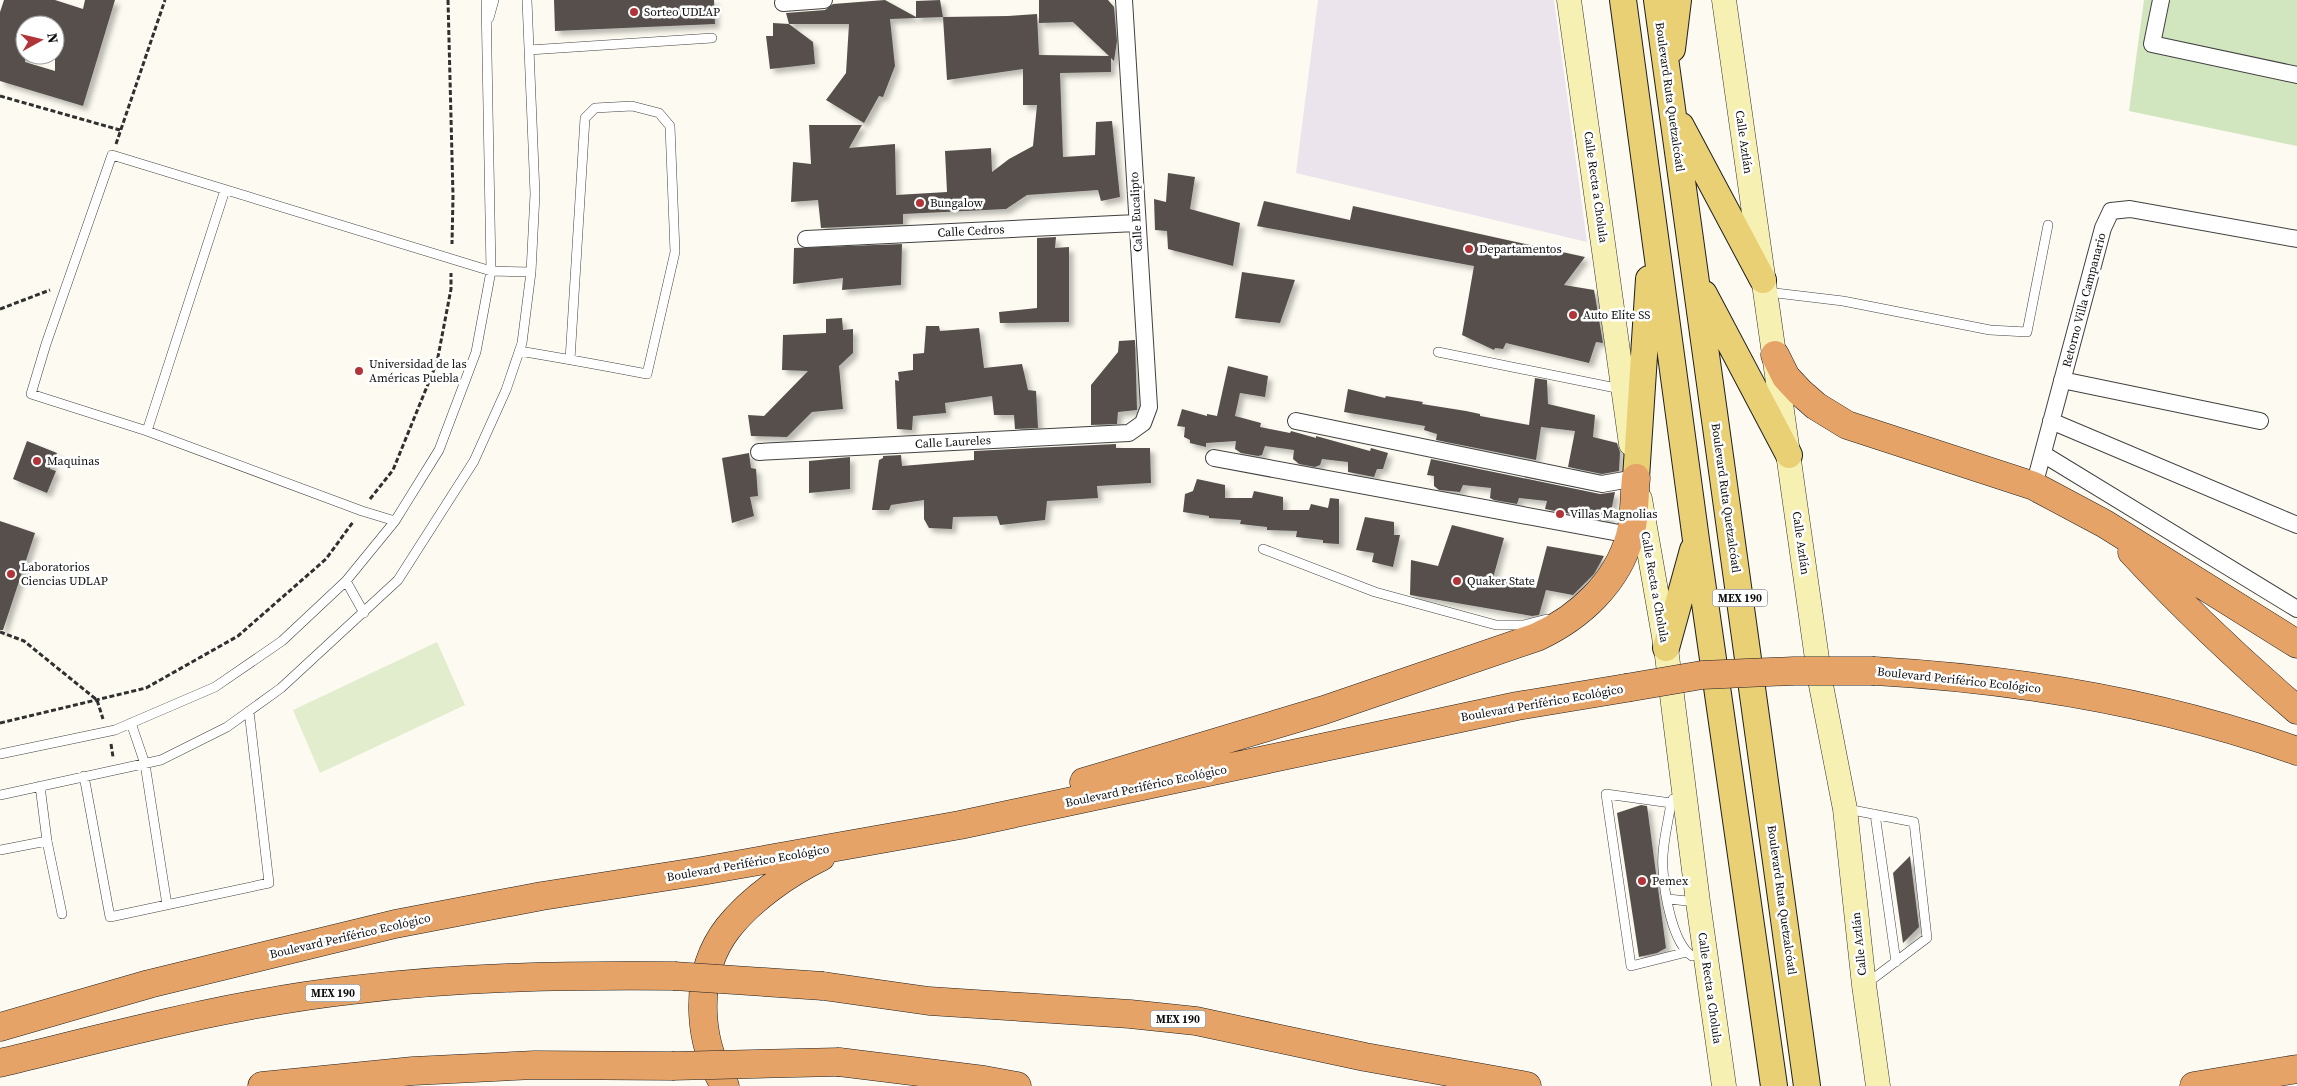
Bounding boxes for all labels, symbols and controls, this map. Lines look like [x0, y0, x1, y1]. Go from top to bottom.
place label: Sorteo UDLAP [644, 4, 720, 20]
marker: Sorteo UDLAP [628, 6, 640, 18]
north arrow [15, 15, 65, 65]
street label: Boulevard Ruta Quetzalcóatl [1652, 21, 1688, 173]
text: N [42, 32, 63, 45]
street label: Calle Aztlán [1732, 109, 1756, 175]
street label: Calle Recta a Cholula [1580, 130, 1612, 245]
street label: Calle Eucalipto [1126, 171, 1146, 252]
place label: Bungalow [930, 195, 984, 211]
marker: Bungalow [914, 197, 926, 209]
street label: Calle Cedros [937, 221, 1005, 241]
street label: Retorno Villa Campanario [2058, 231, 2110, 369]
place label: Departamentos [1479, 241, 1562, 257]
marker: Departamentos [1463, 243, 1475, 255]
place label: Auto Elite SS [1583, 307, 1650, 323]
marker: Auto Elite SS [1567, 309, 1579, 321]
place label: Universidad de las Américas Puebla [369, 356, 467, 386]
marker: Universidad de las Américas Puebla [353, 365, 365, 377]
street label: Boulevard Ruta Quetzalcóatl [1708, 422, 1744, 574]
street label: Calle Laureles [915, 432, 991, 452]
place label: Maquinas [47, 453, 100, 469]
marker: Maquinas [31, 455, 43, 467]
place label: Villas Magnolias [1570, 506, 1657, 522]
marker: Villas Magnolias [1554, 508, 1566, 520]
street label: Calle Aztlán [1789, 510, 1813, 576]
street label: Calle Recta a Cholula [1637, 530, 1673, 645]
place label: Laboratorios Ciencias UDLAP [21, 559, 108, 589]
marker: Laboratorios Ciencias UDLAP [5, 568, 17, 580]
place label: Quaker State [1467, 573, 1535, 589]
marker: Quaker State [1451, 575, 1463, 587]
road number: MEX 190 [1712, 590, 1768, 606]
street label: Boulevard Periférico Ecológico [1876, 663, 2042, 697]
street label: Boulevard Periférico Ecológico [1460, 681, 1625, 725]
street label: Boulevard Periférico Ecológico [1064, 761, 1229, 811]
street label: Boulevard Ruta Quetzalcóatl [1764, 824, 1800, 976]
street label: Boulevard Periférico Ecológico [666, 841, 831, 885]
place label: Pemex [1652, 873, 1689, 889]
marker: Pemex [1636, 875, 1648, 887]
street label: Boulevard Periférico Ecológico [268, 910, 432, 962]
street label: Calle Aztlán [1848, 911, 1870, 977]
street label: Calle Recta a Cholula [1694, 931, 1726, 1046]
road number: MEX 190 [306, 984, 360, 1001]
road number: MEX 190 [1150, 1011, 1206, 1028]

